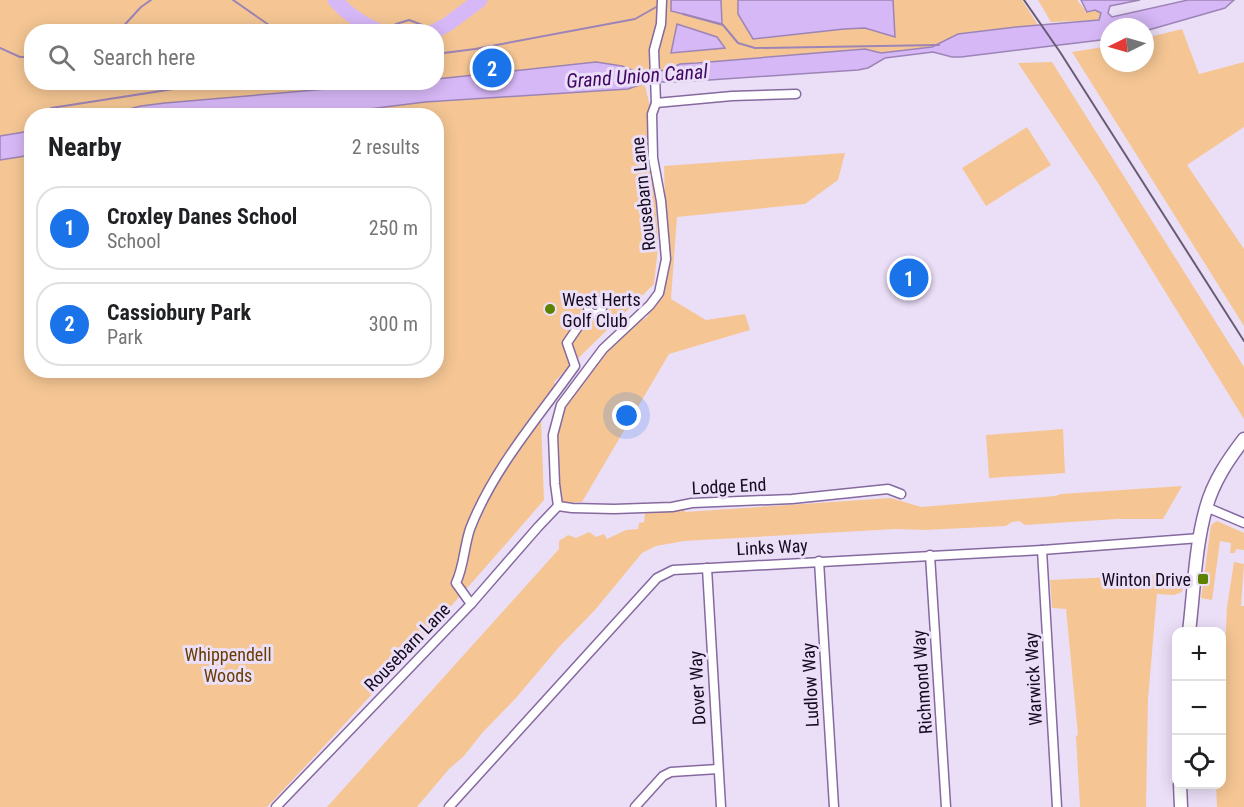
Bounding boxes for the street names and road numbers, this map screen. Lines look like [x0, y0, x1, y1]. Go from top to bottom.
street label: Rousebarn Lane [627, 136, 659, 252]
street label: Lodge End [691, 474, 767, 498]
street label: Links Way [736, 535, 809, 559]
street label: Rousebarn Lane [360, 599, 454, 695]
street label: Richmond Way [908, 629, 936, 735]
street label: Warwick Way [1020, 631, 1046, 726]
street label: Ludlow Way [797, 642, 823, 728]
street label: Dover Way [685, 650, 709, 726]

